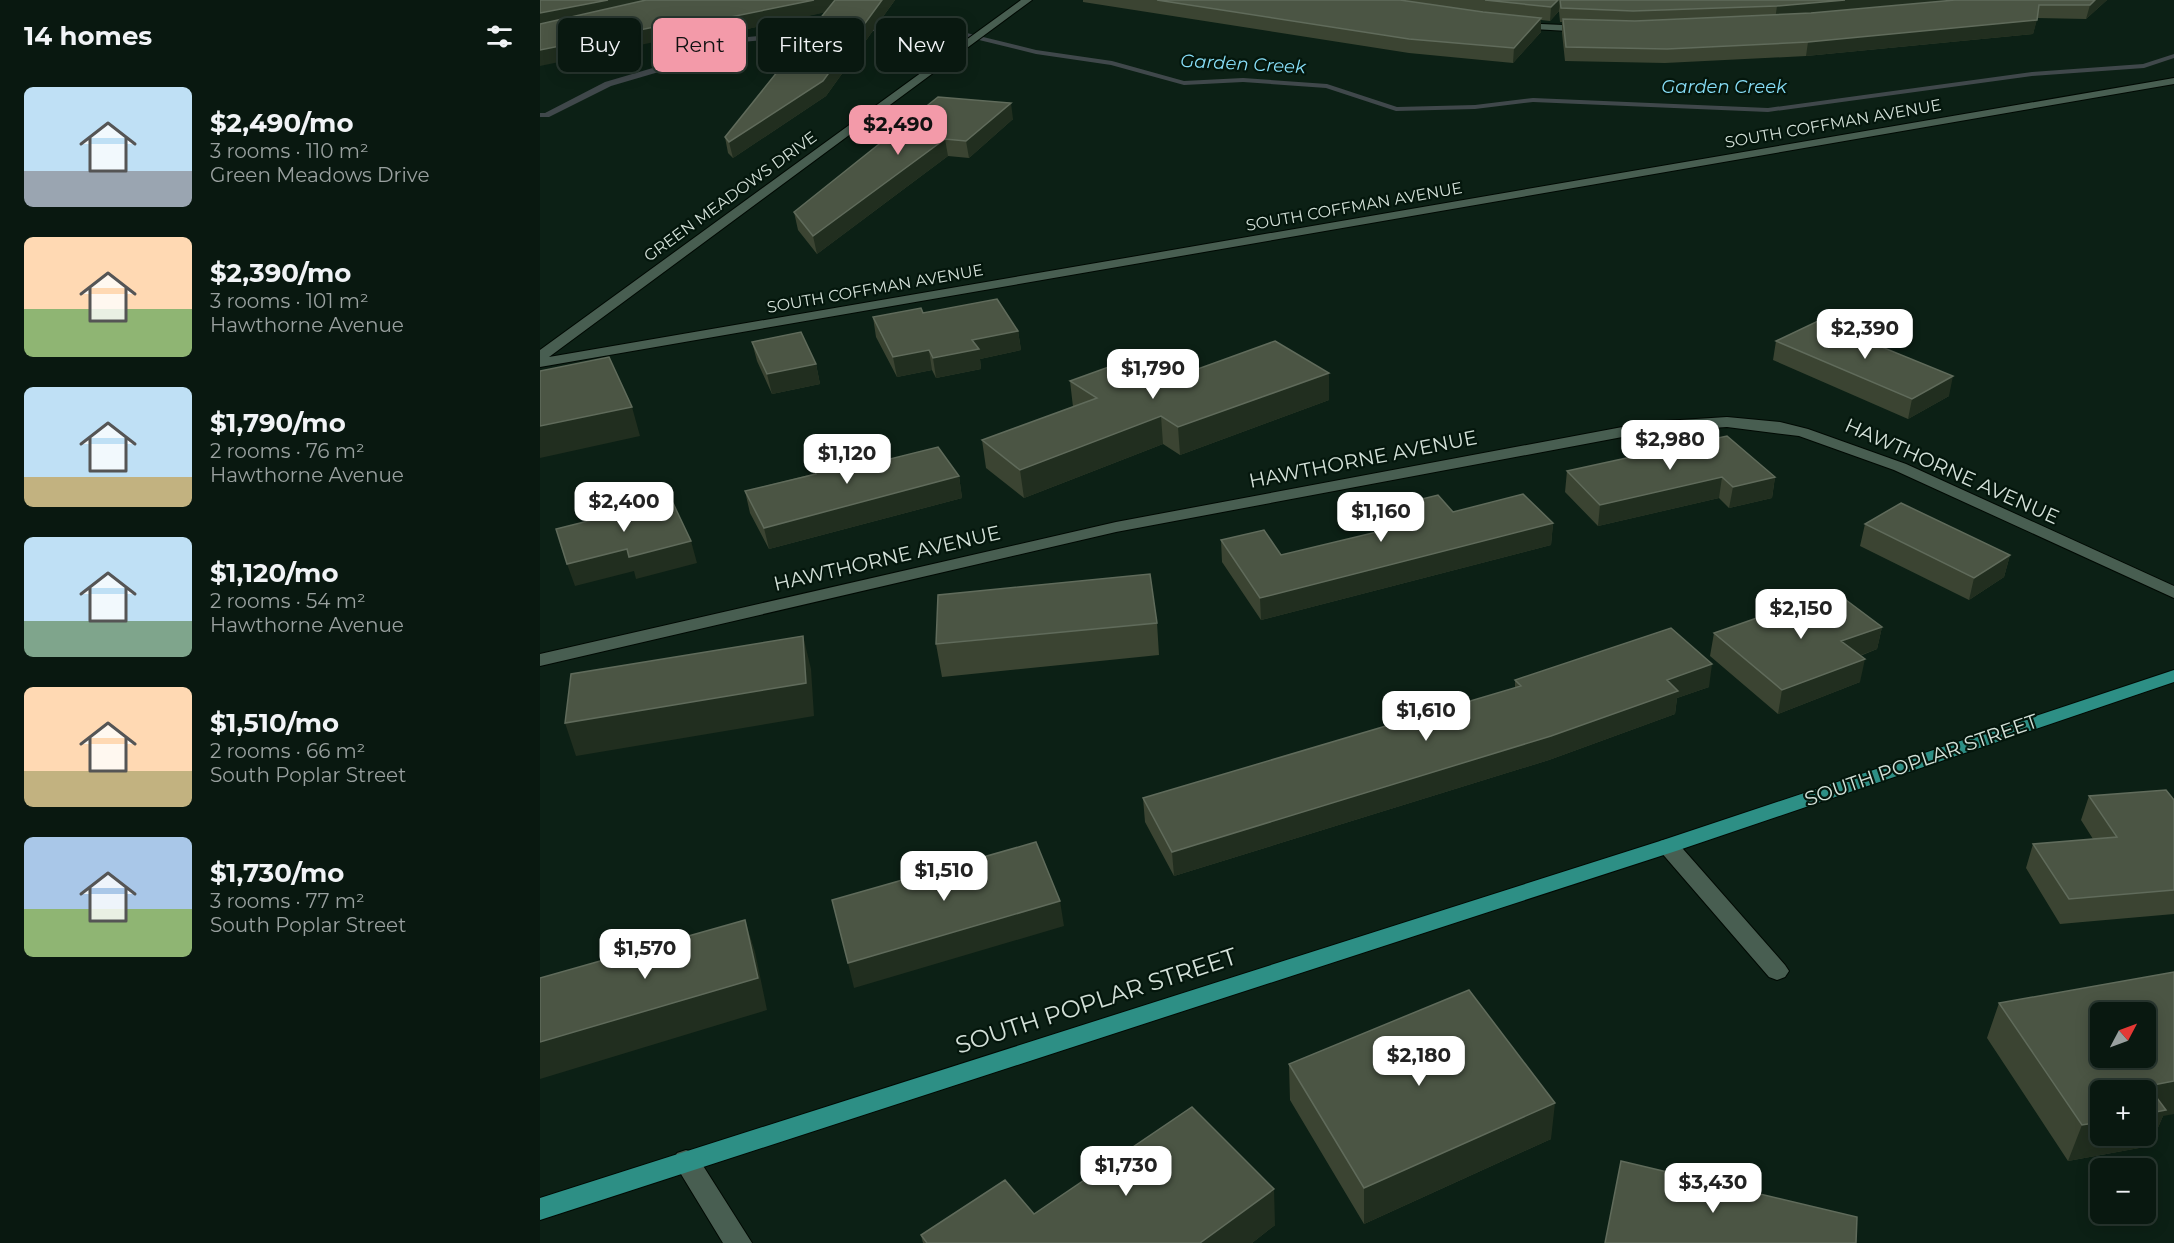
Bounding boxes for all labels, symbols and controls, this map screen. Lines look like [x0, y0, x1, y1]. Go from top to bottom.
chip: Buy [558, 18, 641, 72]
chip: Rent [653, 18, 746, 72]
chip: Filters [758, 18, 864, 72]
chip: New [876, 18, 966, 72]
text: 14 homes [24, 20, 152, 52]
icon: filters [483, 20, 516, 53]
water label: Garden Creek [1180, 50, 1308, 78]
water label: Garden Creek [1661, 76, 1788, 98]
street label: SOUTH COFFMAN AVENUE [1723, 95, 1943, 152]
pin: $2,490 [849, 105, 947, 156]
text: $2,490/mo [210, 107, 353, 139]
icon: home [72, 111, 144, 183]
text: $2,490 [863, 112, 933, 136]
street label: GREEN MEADOWS DRIVE [640, 127, 820, 265]
text: 3 rooms · 110 m² [210, 139, 369, 163]
text: Green Meadows Drive [210, 163, 429, 187]
street label: SOUTH COFFMAN AVENUE [1244, 178, 1464, 235]
text: $2,390/mo [210, 257, 351, 289]
street label: SOUTH COFFMAN AVENUE [765, 260, 985, 317]
icon: home [72, 261, 144, 333]
text: 3 rooms · 101 m² [210, 289, 369, 313]
pin: $2,390 [1816, 309, 1914, 360]
text: Hawthorne Avenue [210, 313, 404, 337]
text: $2,390 [1831, 316, 1899, 340]
pin: $1,790 [1104, 349, 1202, 400]
text: $1,790 [1121, 356, 1185, 380]
text: $1,790/mo [210, 407, 346, 439]
icon: home [72, 411, 144, 483]
street label: HAWTHORNE AVENUE [1841, 413, 2063, 529]
pin: $2,980 [1621, 420, 1719, 471]
street label: HAWTHORNE AVENUE [1247, 425, 1479, 493]
text: $2,980 [1635, 427, 1705, 451]
pin: $1,120 [798, 434, 896, 485]
text: 2 rooms · 76 m² [210, 439, 365, 463]
text: $1,120 [818, 441, 876, 465]
text: Hawthorne Avenue [210, 463, 404, 487]
pin: $2,400 [575, 482, 673, 533]
text: $2,400 [589, 489, 659, 513]
pin: $1,160 [1332, 492, 1430, 543]
text: $1,160 [1351, 499, 1411, 523]
street label: HAWTHORNE AVENUE [771, 520, 1003, 596]
text: $1,120/mo [210, 557, 339, 589]
icon: home [72, 561, 144, 633]
text: 2 rooms · 54 m² [210, 589, 366, 613]
pin: $2,150 [1752, 589, 1850, 640]
text: $2,150 [1770, 596, 1833, 620]
text: Hawthorne Avenue [210, 613, 404, 637]
pin: $1,610 [1377, 691, 1475, 742]
text: $1,610 [1396, 698, 1456, 722]
text: $1,510/mo [210, 707, 339, 739]
street label: SOUTH POPLAR STREET [1801, 709, 2041, 811]
icon: home [72, 711, 144, 783]
text: 2 rooms · 66 m² [210, 739, 365, 763]
text: South Poplar Street [210, 763, 406, 787]
pin: $1,510 [895, 851, 993, 902]
text: $1,730/mo [210, 857, 344, 889]
text: $1,510 [915, 858, 973, 882]
icon: home [72, 861, 144, 933]
text: 3 rooms · 77 m² [210, 889, 365, 913]
text: South Poplar Street [210, 913, 406, 937]
pin: $1,570 [596, 929, 694, 980]
text: $1,570 [614, 936, 676, 960]
street label: SOUTH POPLAR STREET [952, 941, 1240, 1060]
north arrow [2090, 1002, 2156, 1068]
map controls [2090, 1002, 2156, 1224]
pin: $2,180 [1370, 1036, 1468, 1087]
text: $2,180 [1387, 1043, 1451, 1067]
button: + [2090, 1080, 2156, 1146]
pin: $1,730 [1077, 1146, 1175, 1197]
text: $1,730 [1095, 1153, 1158, 1177]
button: − [2090, 1158, 2156, 1224]
pin: $3,430 [1664, 1163, 1762, 1214]
text: $3,430 [1679, 1170, 1747, 1194]

